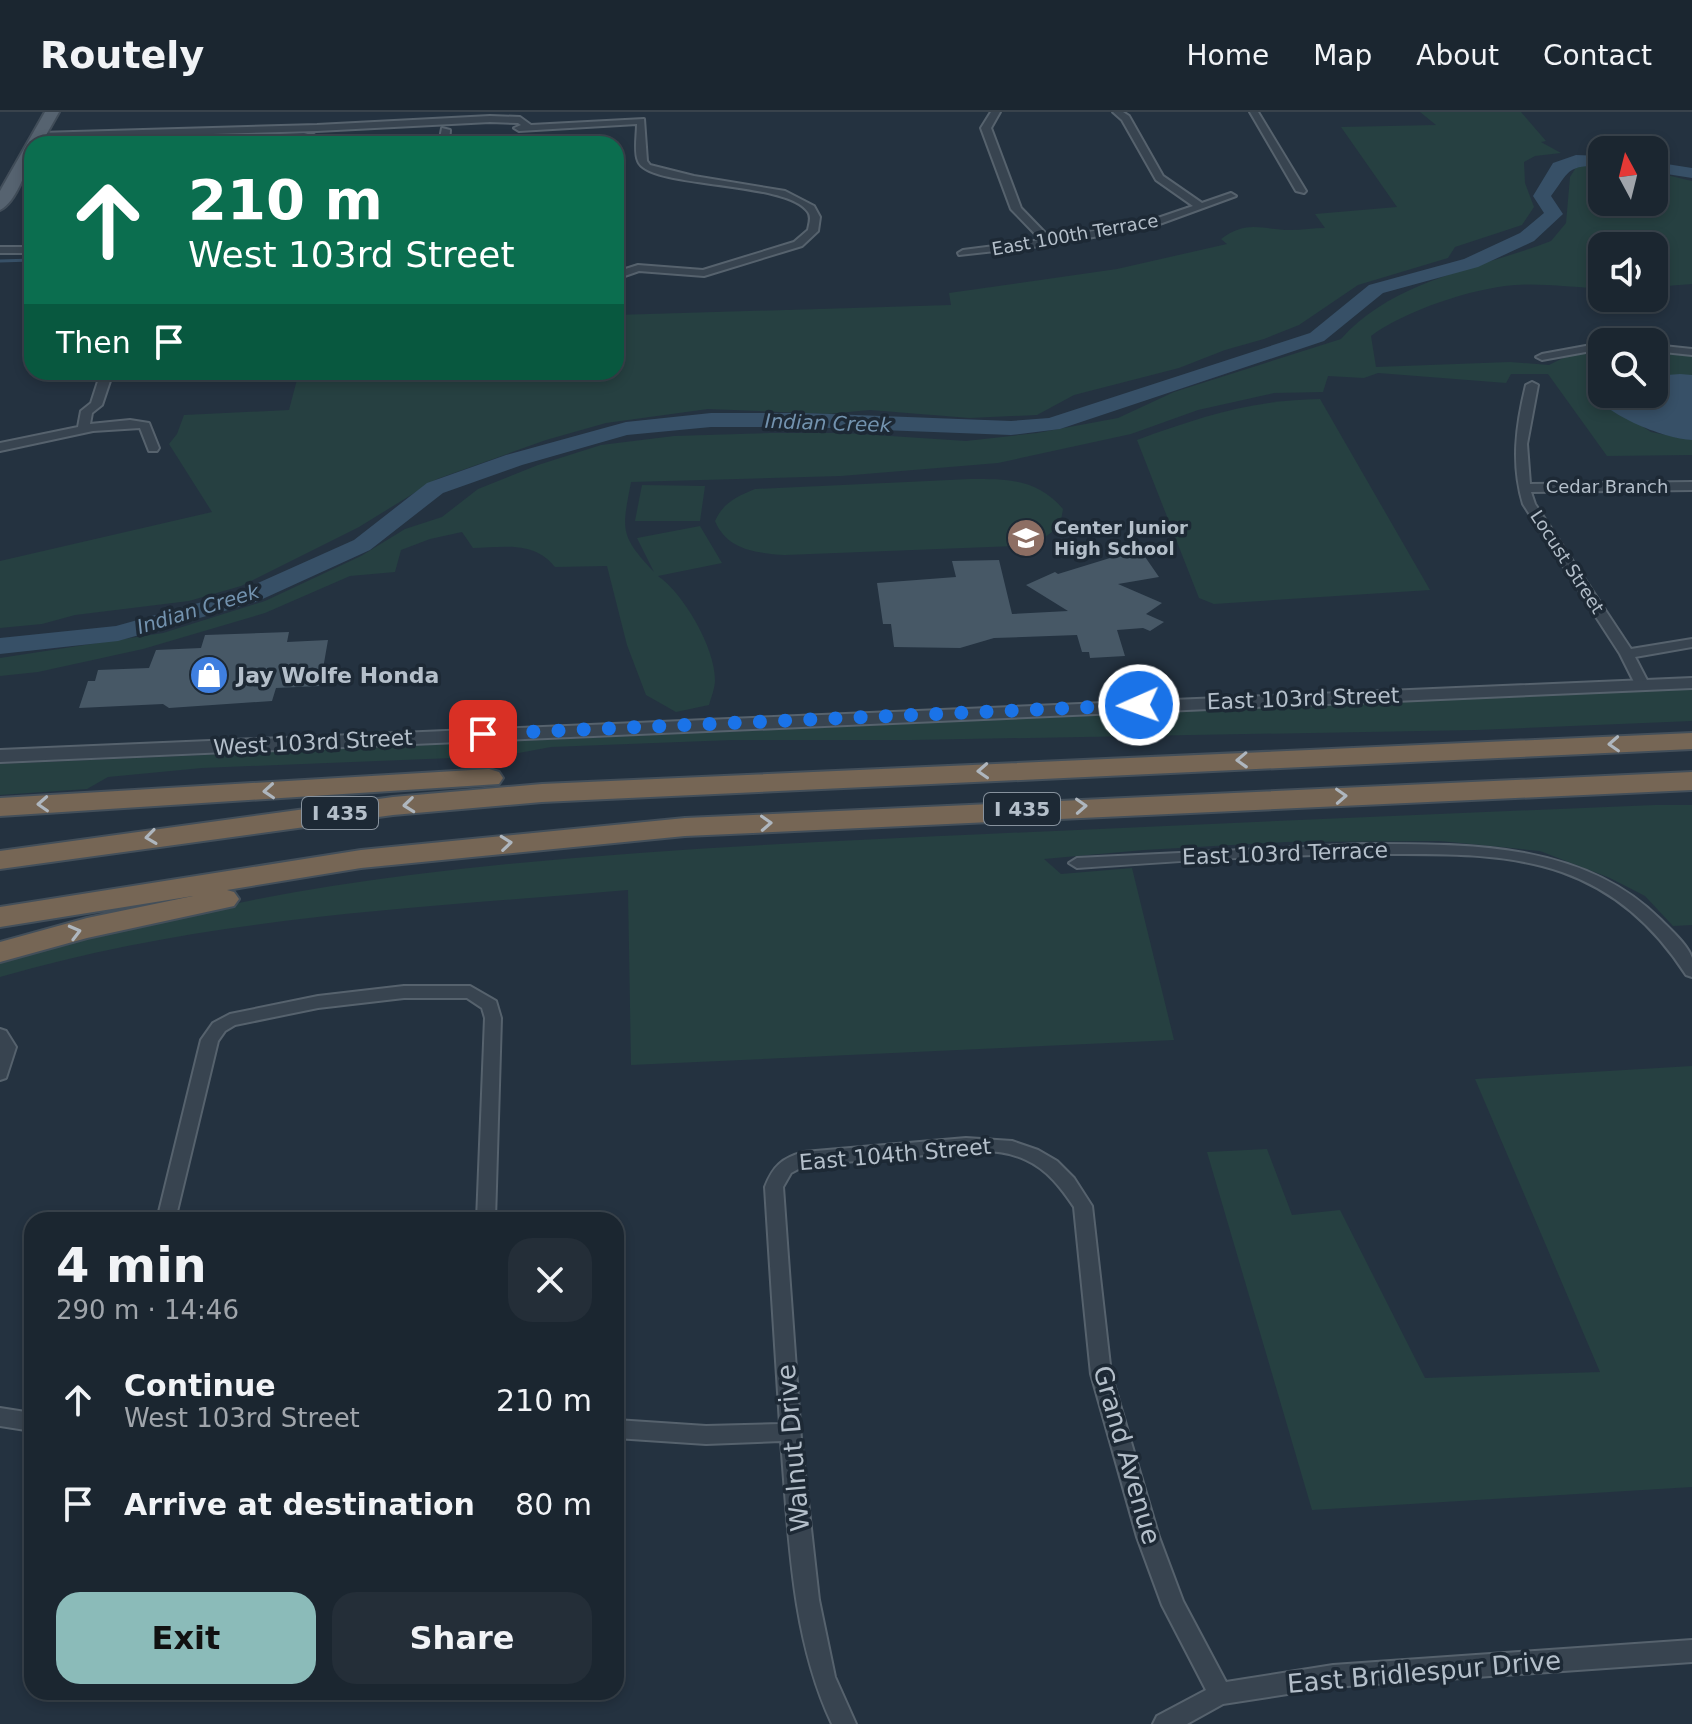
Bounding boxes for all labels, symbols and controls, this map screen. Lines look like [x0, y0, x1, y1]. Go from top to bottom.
text: Routely [40, 33, 204, 77]
text: Home [1186, 39, 1269, 72]
text: Map [1313, 39, 1372, 72]
text: About [1416, 39, 1499, 72]
text: Contact [1543, 39, 1652, 72]
north arrow [1588, 136, 1668, 216]
map controls [1588, 136, 1668, 408]
text: 210 m [188, 167, 383, 232]
icon: ahead [56, 168, 160, 272]
street label: East 100th Terrace [990, 210, 1160, 259]
button: sound [1588, 232, 1668, 312]
text: West 103rd Street [188, 234, 515, 275]
icon: arrive [147, 320, 191, 364]
text: Then [56, 325, 131, 360]
button: search [1588, 328, 1668, 408]
water label: Indian Creek [764, 409, 893, 437]
street label: Cedar Branch [1546, 476, 1668, 497]
street label: Locust Street [1526, 506, 1609, 617]
school or university icon: Center Junior High School [1005, 517, 1047, 559]
place label: Center Junior High School [1054, 517, 1188, 559]
water label: Indian Creek [134, 579, 263, 639]
shop icon: Jay Wolfe Honda [188, 654, 230, 696]
place label: Jay Wolfe Honda [235, 663, 439, 688]
position arrow [1097, 663, 1181, 747]
street label: East 103rd Street [1206, 683, 1400, 714]
pin [449, 700, 517, 768]
icon: arrive [461, 712, 505, 756]
street label: West 103rd Street [213, 725, 414, 760]
one-way arrow [1607, 736, 1620, 753]
one-way arrow [1235, 751, 1248, 768]
one-way arrow [976, 763, 989, 780]
one-way arrow [262, 782, 275, 799]
one-way arrow [1335, 788, 1348, 805]
road number: I 435 [984, 793, 1060, 825]
one-way arrow [36, 795, 49, 812]
one-way arrow [402, 796, 415, 813]
road number: I 435 [302, 797, 378, 829]
one-way arrow [1075, 798, 1088, 815]
one-way arrow [760, 815, 773, 832]
one-way arrow [144, 828, 158, 845]
one-way arrow [500, 835, 513, 852]
street label: East 103rd Terrace [1182, 837, 1388, 870]
one-way arrow [68, 924, 82, 941]
street label: East 104th Street [798, 1134, 993, 1175]
text: 4 min [56, 1237, 207, 1293]
button: close [508, 1238, 592, 1322]
text: 290 m · 14:46 [56, 1295, 239, 1325]
street label: Grand Avenue [1087, 1362, 1167, 1548]
street label: Walnut Drive [771, 1363, 815, 1533]
text: Continue [124, 1368, 276, 1403]
icon: ahead [56, 1378, 100, 1422]
text: 210 m [496, 1383, 592, 1418]
text: West 103rd Street [124, 1403, 360, 1433]
icon: arrive [56, 1482, 100, 1526]
text: Arrive at destination [124, 1487, 475, 1522]
text: 80 m [515, 1487, 592, 1522]
button: Exit [56, 1592, 316, 1684]
button: Share [332, 1592, 592, 1684]
street label: East Bridlespur Drive [1286, 1645, 1562, 1699]

